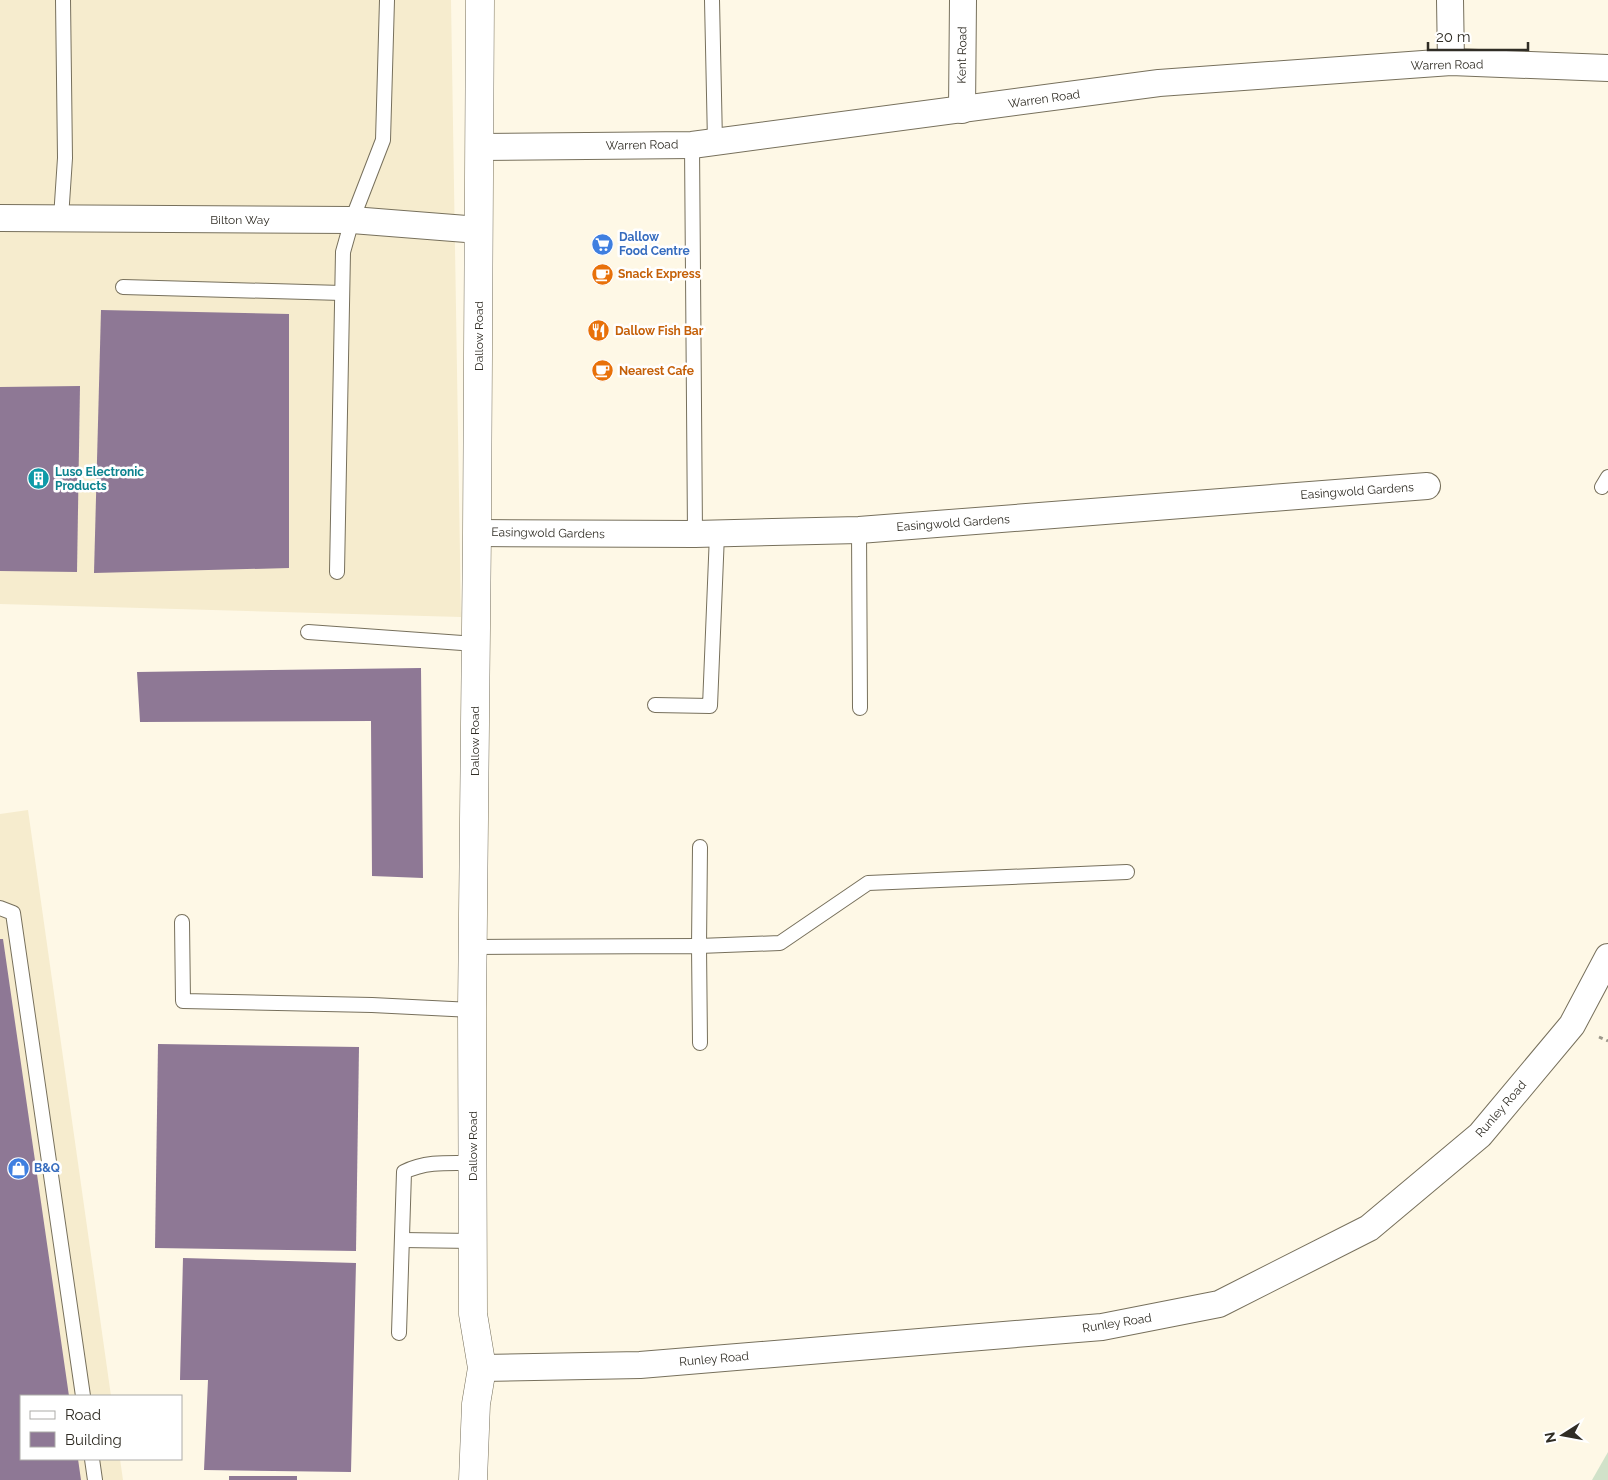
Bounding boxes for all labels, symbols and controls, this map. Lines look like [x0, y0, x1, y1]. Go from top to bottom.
scale bar [1428, 20, 1528, 52]
street label: Kent Road [955, 26, 969, 84]
text: 20 m [1436, 28, 1471, 46]
street label: Warren Road [1411, 57, 1483, 73]
street label: Warren Road [1007, 87, 1081, 111]
street label: Warren Road [606, 137, 678, 153]
street label: Bilton Way [210, 213, 270, 227]
place label: Dallow Food Centre [619, 230, 690, 258]
supermarket icon: Dallow Food Centre [591, 232, 615, 256]
cafe icon: Snack Express [590, 262, 614, 286]
place label: Snack Express [618, 267, 701, 281]
street label: Dallow Road [472, 301, 486, 371]
restaurant icon: Dallow Fish Bar [587, 319, 611, 343]
place label: Dallow Fish Bar [615, 324, 704, 338]
cafe icon: Nearest Cafe [591, 359, 615, 383]
place label: Nearest Cafe [619, 364, 694, 378]
place label: Luso Electronic Products [55, 465, 144, 493]
building icon: Luso Electronic Products [27, 467, 51, 491]
street label: Easingwold Gardens [1300, 480, 1414, 502]
street label: Easingwold Gardens [896, 512, 1010, 534]
street label: Easingwold Gardens [491, 525, 605, 541]
street label: Dallow Road [468, 706, 482, 776]
street label: Runley Road [1473, 1078, 1529, 1140]
street label: Dallow Road [466, 1111, 480, 1181]
shop icon: B&Q [6, 1156, 30, 1180]
place label: B&Q [34, 1161, 60, 1175]
street label: Runley Road [1081, 1311, 1153, 1335]
street label: Runley Road [679, 1349, 749, 1369]
legend [20, 1395, 182, 1460]
text: Road [65, 1406, 101, 1424]
north arrow [1538, 1410, 1588, 1460]
text: Building [65, 1431, 122, 1449]
text: N [1541, 1431, 1559, 1444]

